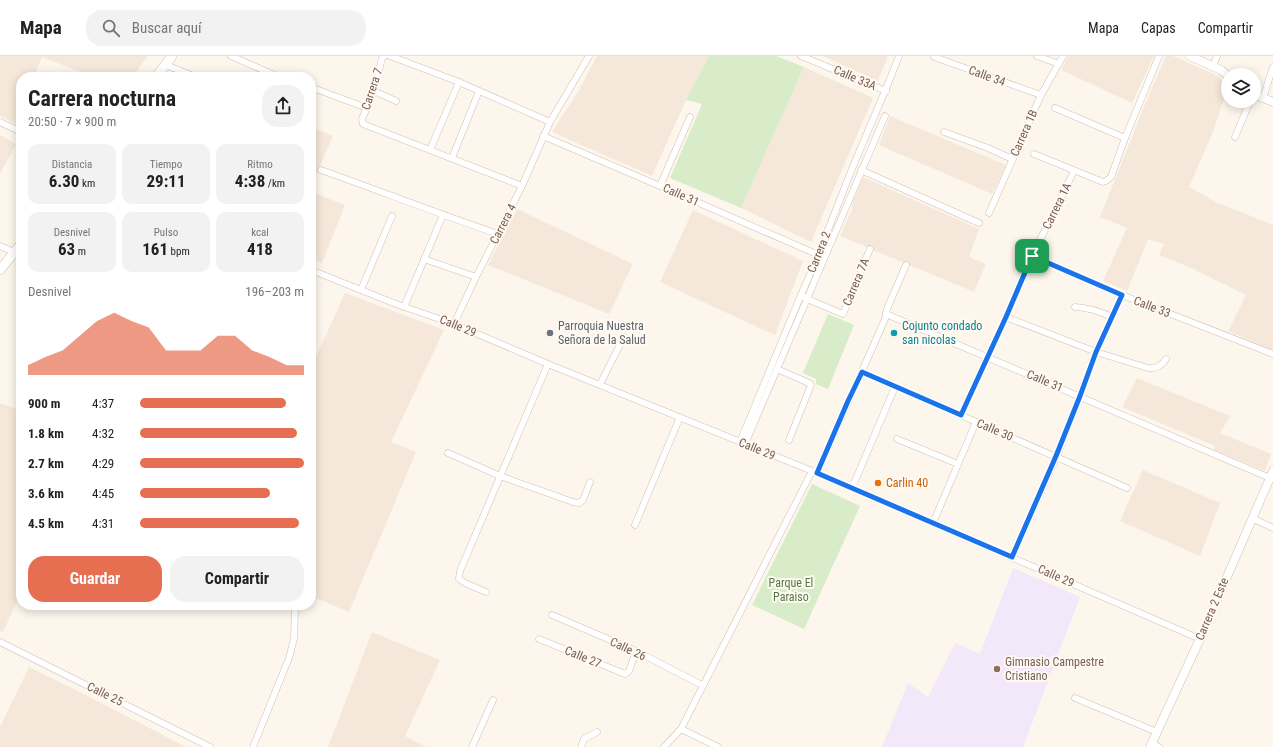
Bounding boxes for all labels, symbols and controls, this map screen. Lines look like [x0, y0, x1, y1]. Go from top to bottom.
search box [86, 10, 366, 46]
text: Mapa [20, 16, 62, 39]
icon: search [100, 17, 122, 39]
text: Buscar aquí [132, 19, 202, 37]
text: Mapa [1088, 20, 1119, 36]
text: Capas [1141, 20, 1176, 36]
text: Compartir [1198, 20, 1253, 36]
street label: Calle 33A [831, 63, 879, 93]
street label: Calle 34 [967, 63, 1007, 89]
street label: Carrera 7 [359, 66, 385, 112]
map controls [1221, 68, 1261, 108]
button: layers [1221, 68, 1261, 108]
button: share [262, 85, 304, 127]
text: Carrera nocturna [28, 86, 176, 111]
street label: Carrera 1B [1007, 107, 1041, 159]
text: 20:50 · 7 × 900 m [28, 114, 116, 129]
text: Distancia [52, 158, 92, 171]
text: Tiempo [150, 158, 182, 171]
text: Ritmo [247, 158, 273, 171]
text: 6.30 [49, 171, 79, 191]
text: 29:11 [146, 171, 186, 191]
text: 4:38 [235, 171, 265, 191]
text: km [79, 177, 95, 190]
text: /km [265, 177, 285, 190]
street label: Carrera 1A [1040, 180, 1074, 232]
street label: Calle 31 [661, 181, 701, 209]
street label: Carrera 4 [487, 202, 519, 246]
text: Desnivel [54, 226, 90, 239]
text: Pulso [154, 226, 178, 239]
text: kcal [251, 226, 269, 239]
street label: Carrera 2 [804, 229, 834, 275]
text: 63 [58, 239, 75, 259]
text: 161 [142, 239, 168, 259]
text: 418 [247, 239, 273, 259]
pin [1015, 239, 1049, 273]
text: m [75, 245, 86, 258]
text: bpm [168, 245, 190, 258]
icon: arrive [1021, 245, 1043, 267]
street label: Carrera 7A [840, 256, 872, 308]
text: Desnivel [28, 284, 71, 299]
text: 196–203 m [245, 284, 304, 299]
street label: Calle 33 [1132, 294, 1172, 320]
street label: Calle 29 [438, 312, 478, 340]
place label: Parroquia Nuestra Señora de la Salud [558, 319, 646, 347]
place label: Cojunto condado san nicolas [902, 319, 982, 347]
marker: Parroquia Nuestra Señora de la Salud [545, 328, 555, 338]
marker: Cojunto condado san nicolas [889, 328, 899, 338]
street label: Calle 31 [1025, 367, 1065, 395]
text: 900 m [28, 396, 60, 411]
text: 4:37 [92, 396, 114, 411]
street label: Calle 30 [975, 416, 1015, 444]
text: 1.8 km [28, 426, 64, 441]
text: 4:32 [92, 426, 114, 441]
street label: Calle 29 [737, 435, 777, 463]
text: 2.7 km [28, 456, 64, 471]
text: 4:29 [92, 456, 114, 471]
place label: Carlin 40 [886, 476, 928, 490]
marker: Carlin 40 [873, 478, 883, 488]
text: 3.6 km [28, 486, 64, 501]
text: 4:45 [92, 486, 114, 501]
text: 4.5 km [28, 516, 64, 531]
text: 4:31 [92, 516, 114, 531]
button: Guardar [28, 556, 162, 602]
button: Compartir [170, 556, 304, 602]
street label: Calle 29 [1036, 562, 1076, 590]
street label: Carrera 2 Este [1193, 575, 1232, 642]
park label: Parque El Paraiso [769, 576, 813, 604]
street label: Calle 26 [608, 635, 648, 663]
street label: Calle 27 [563, 643, 603, 671]
place label: Gimnasio Campestre Cristiano [1005, 655, 1104, 683]
marker: Gimnasio Campestre Cristiano [992, 664, 1002, 674]
street label: Calle 25 [85, 679, 125, 709]

